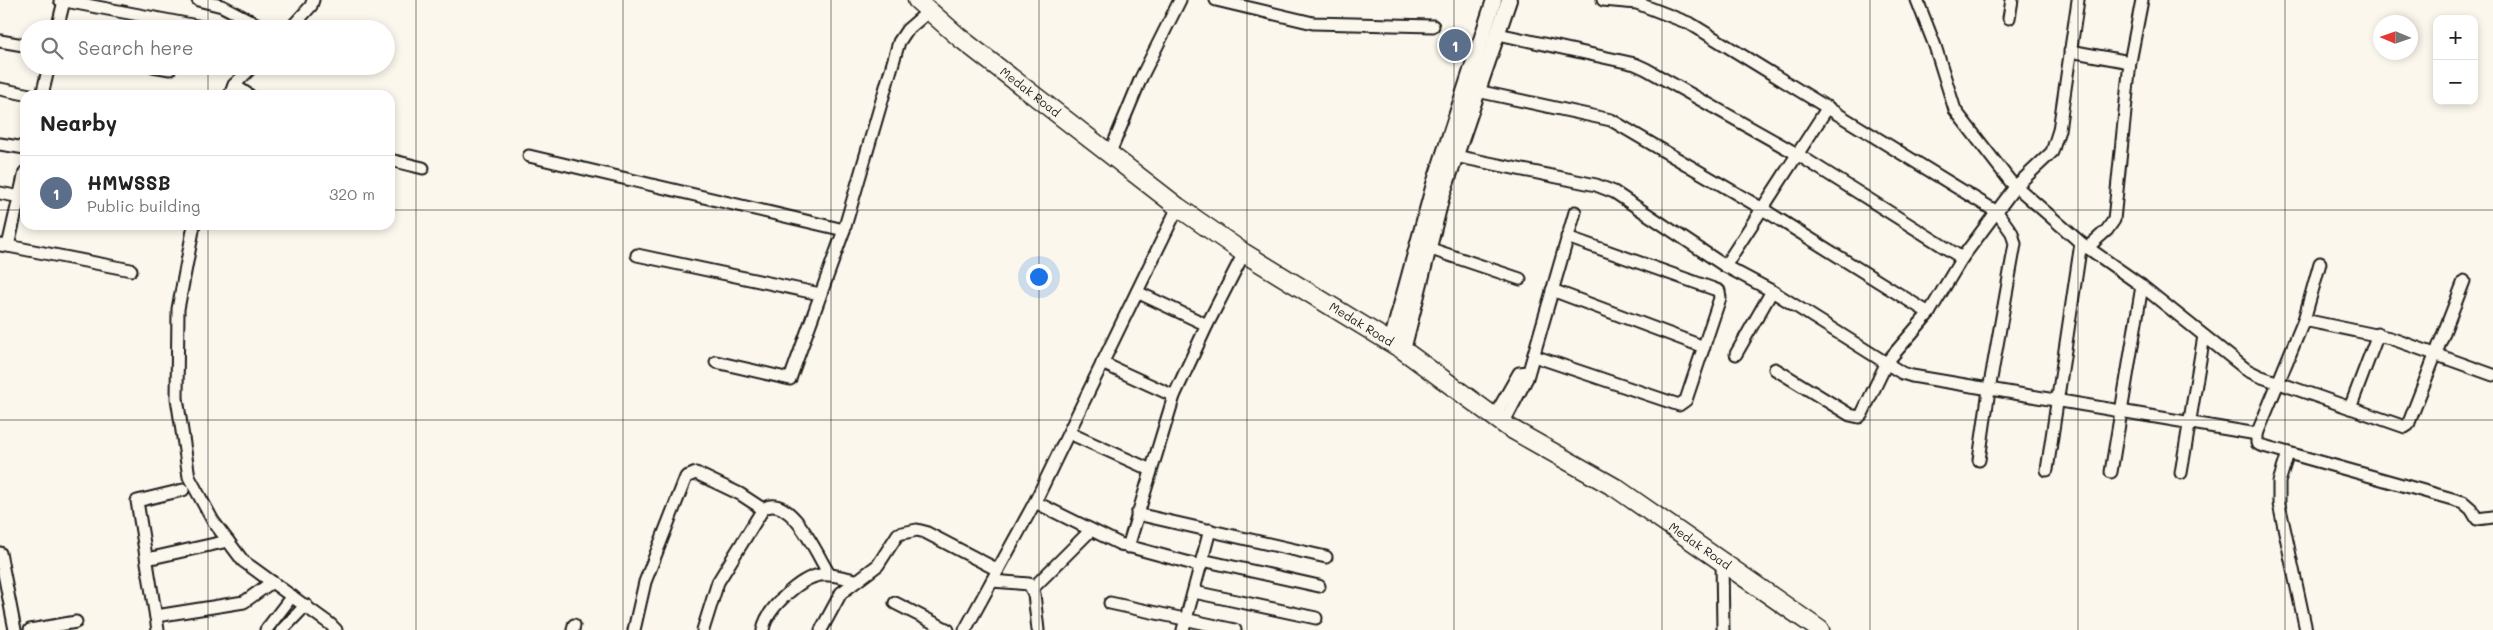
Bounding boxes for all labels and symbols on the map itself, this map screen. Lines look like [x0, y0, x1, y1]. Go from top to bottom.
north arrow [2373, 15, 2418, 60]
pin: 1 [1439, 26, 1471, 64]
street label: Medak Road [997, 63, 1064, 120]
your location [1026, 264, 1052, 290]
street label: Medak Road [1327, 298, 1397, 350]
street label: Medak Road [1666, 518, 1735, 573]

